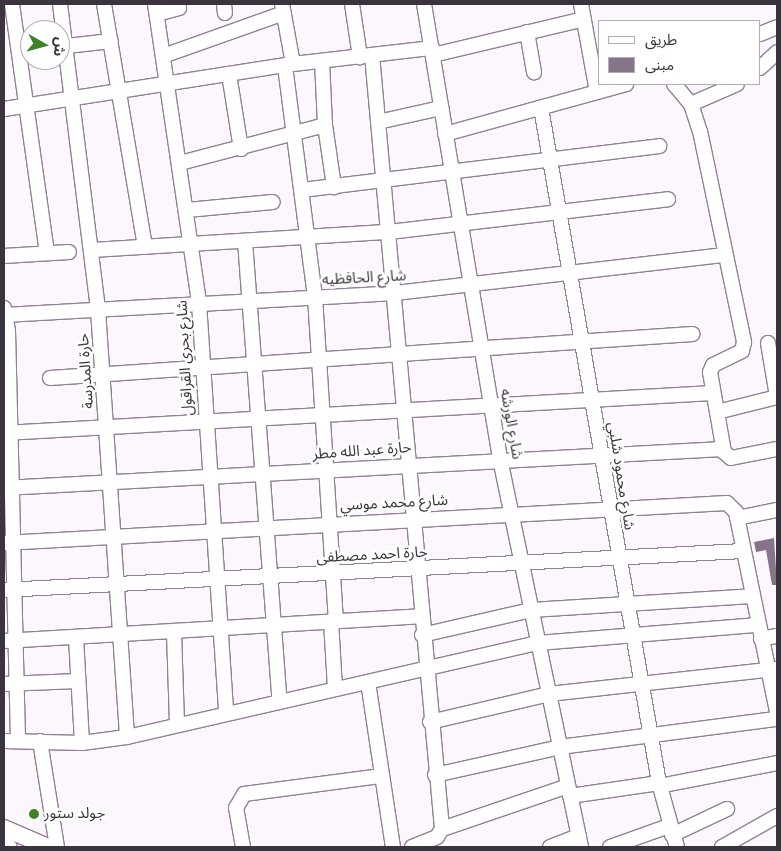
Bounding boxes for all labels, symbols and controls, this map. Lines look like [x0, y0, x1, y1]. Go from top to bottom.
north arrow [20, 20, 70, 70]
legend [598, 20, 761, 85]
text: طريق [645, 31, 677, 49]
text: ش [50, 36, 69, 57]
text: مبنى [645, 56, 674, 74]
street label: شارع الحافظيه [321, 267, 407, 289]
street label: شارع بحري القراقول [173, 300, 197, 416]
street label: حارة المدرسة [74, 332, 98, 410]
street label: شارع الورشه [496, 387, 526, 461]
street label: شارع محمود شلبي [604, 421, 638, 531]
street label: حارة عبد الله مطر [312, 439, 412, 463]
street label: شارع محمد موسي [340, 491, 448, 515]
street label: حارة احمد مصطفى [316, 543, 428, 567]
place label: جولد ستور [44, 805, 105, 823]
marker: جولد ستور [28, 808, 40, 820]

